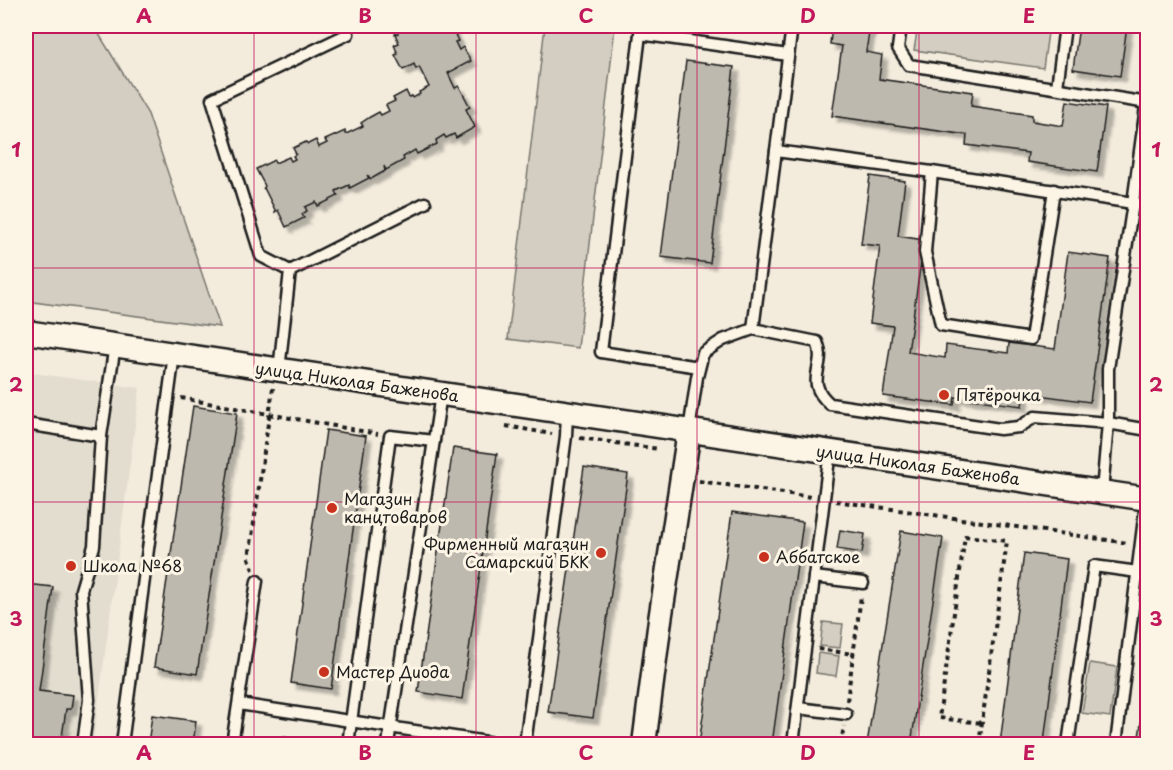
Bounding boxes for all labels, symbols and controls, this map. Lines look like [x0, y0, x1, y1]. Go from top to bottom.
text: A [136, 0, 152, 30]
text: B [358, 0, 372, 30]
text: C [578, 0, 594, 30]
text: D [800, 0, 816, 30]
text: E [1023, 0, 1035, 30]
text: 1 [11, 134, 21, 164]
text: 1 [1151, 134, 1161, 164]
street label: улица Николая Баженова [254, 355, 460, 407]
text: 2 [9, 369, 23, 399]
text: 2 [1149, 369, 1163, 399]
place label: Пятёрочка [956, 382, 1041, 406]
marker: Пятёрочка [937, 388, 951, 402]
street label: улица Николая Баженова [815, 438, 1021, 490]
place label: Магазин канцтоваров [344, 486, 447, 528]
marker: Магазин канцтоваров [325, 501, 339, 515]
place label: Фирменный магазин Самарский БКК [424, 531, 589, 573]
place label: Аббатское [776, 544, 860, 568]
marker: Фирменный магазин Самарский БКК [594, 546, 608, 560]
marker: Аббатское [757, 550, 771, 564]
place label: Школа №68 [83, 553, 182, 577]
marker: Школа №68 [64, 559, 78, 573]
text: 3 [9, 603, 23, 633]
text: 3 [1149, 603, 1163, 633]
place label: Мастер Диода [336, 659, 449, 683]
marker: Мастер Диода [317, 665, 331, 679]
text: A [136, 737, 152, 767]
text: B [358, 737, 372, 767]
text: C [578, 737, 594, 767]
text: D [800, 737, 816, 767]
text: E [1023, 737, 1035, 767]

